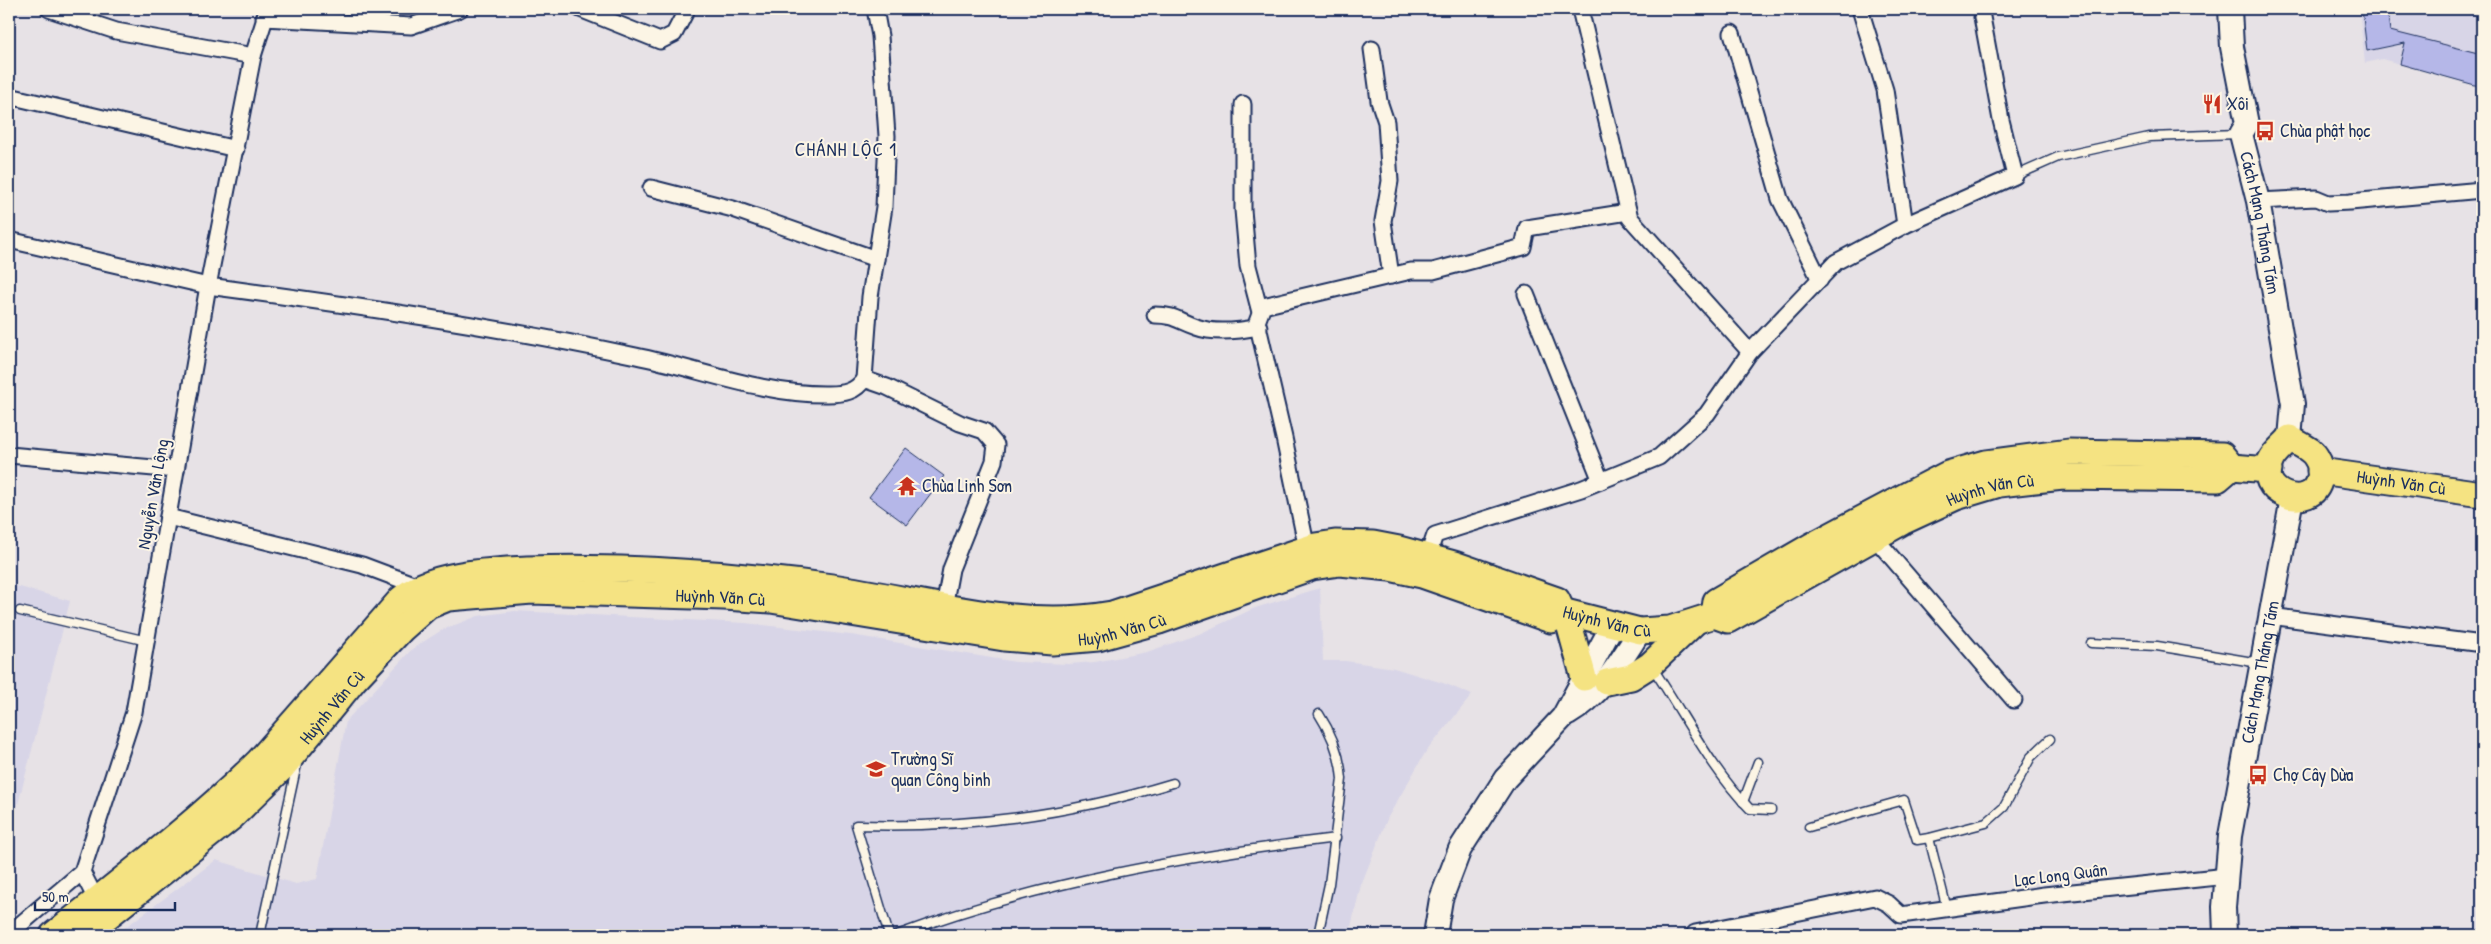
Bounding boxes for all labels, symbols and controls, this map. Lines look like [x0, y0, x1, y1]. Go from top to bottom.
place label: Xôi [2227, 91, 2249, 116]
restaurant icon: Xôi [2201, 93, 2223, 115]
place label: Chùa phật học [2280, 118, 2370, 143]
bus stop icon: Chùa phật học [2254, 120, 2276, 142]
district label: CHÁNH LỘC 1 [795, 136, 897, 162]
street label: Cách Mạng Tháng Tám [2234, 149, 2287, 296]
street label: Nguyễn Văn Lộng [131, 437, 174, 551]
street label: Huỳnh Văn Cù [2355, 463, 2447, 501]
street label: Huỳnh Văn Cù [1942, 467, 2035, 512]
place label: Chùa Linh Sơn [922, 473, 1012, 498]
temple icon: Chùa Linh Sơn [896, 475, 918, 497]
street label: Huỳnh Văn Cù [675, 582, 766, 612]
street label: Cách Mạng Tháng Tám [2234, 598, 2285, 745]
street label: Huỳnh Văn Cù [1560, 599, 1651, 643]
street label: Huỳnh Văn Cù [1077, 607, 1169, 652]
street label: Huỳnh Văn Cù [293, 664, 369, 749]
place label: Trường Sĩ quan Công binh [891, 746, 991, 792]
school or university icon: Trường Sĩ quan Công binh [865, 758, 887, 780]
place label: Chợ Cây Dừa [2273, 762, 2353, 787]
bus stop icon: Chợ Cây Dừa [2247, 764, 2269, 786]
street label: Lạc Long Quân [2013, 856, 2109, 893]
scale bar [35, 879, 175, 911]
text: 50 m [42, 886, 69, 907]

